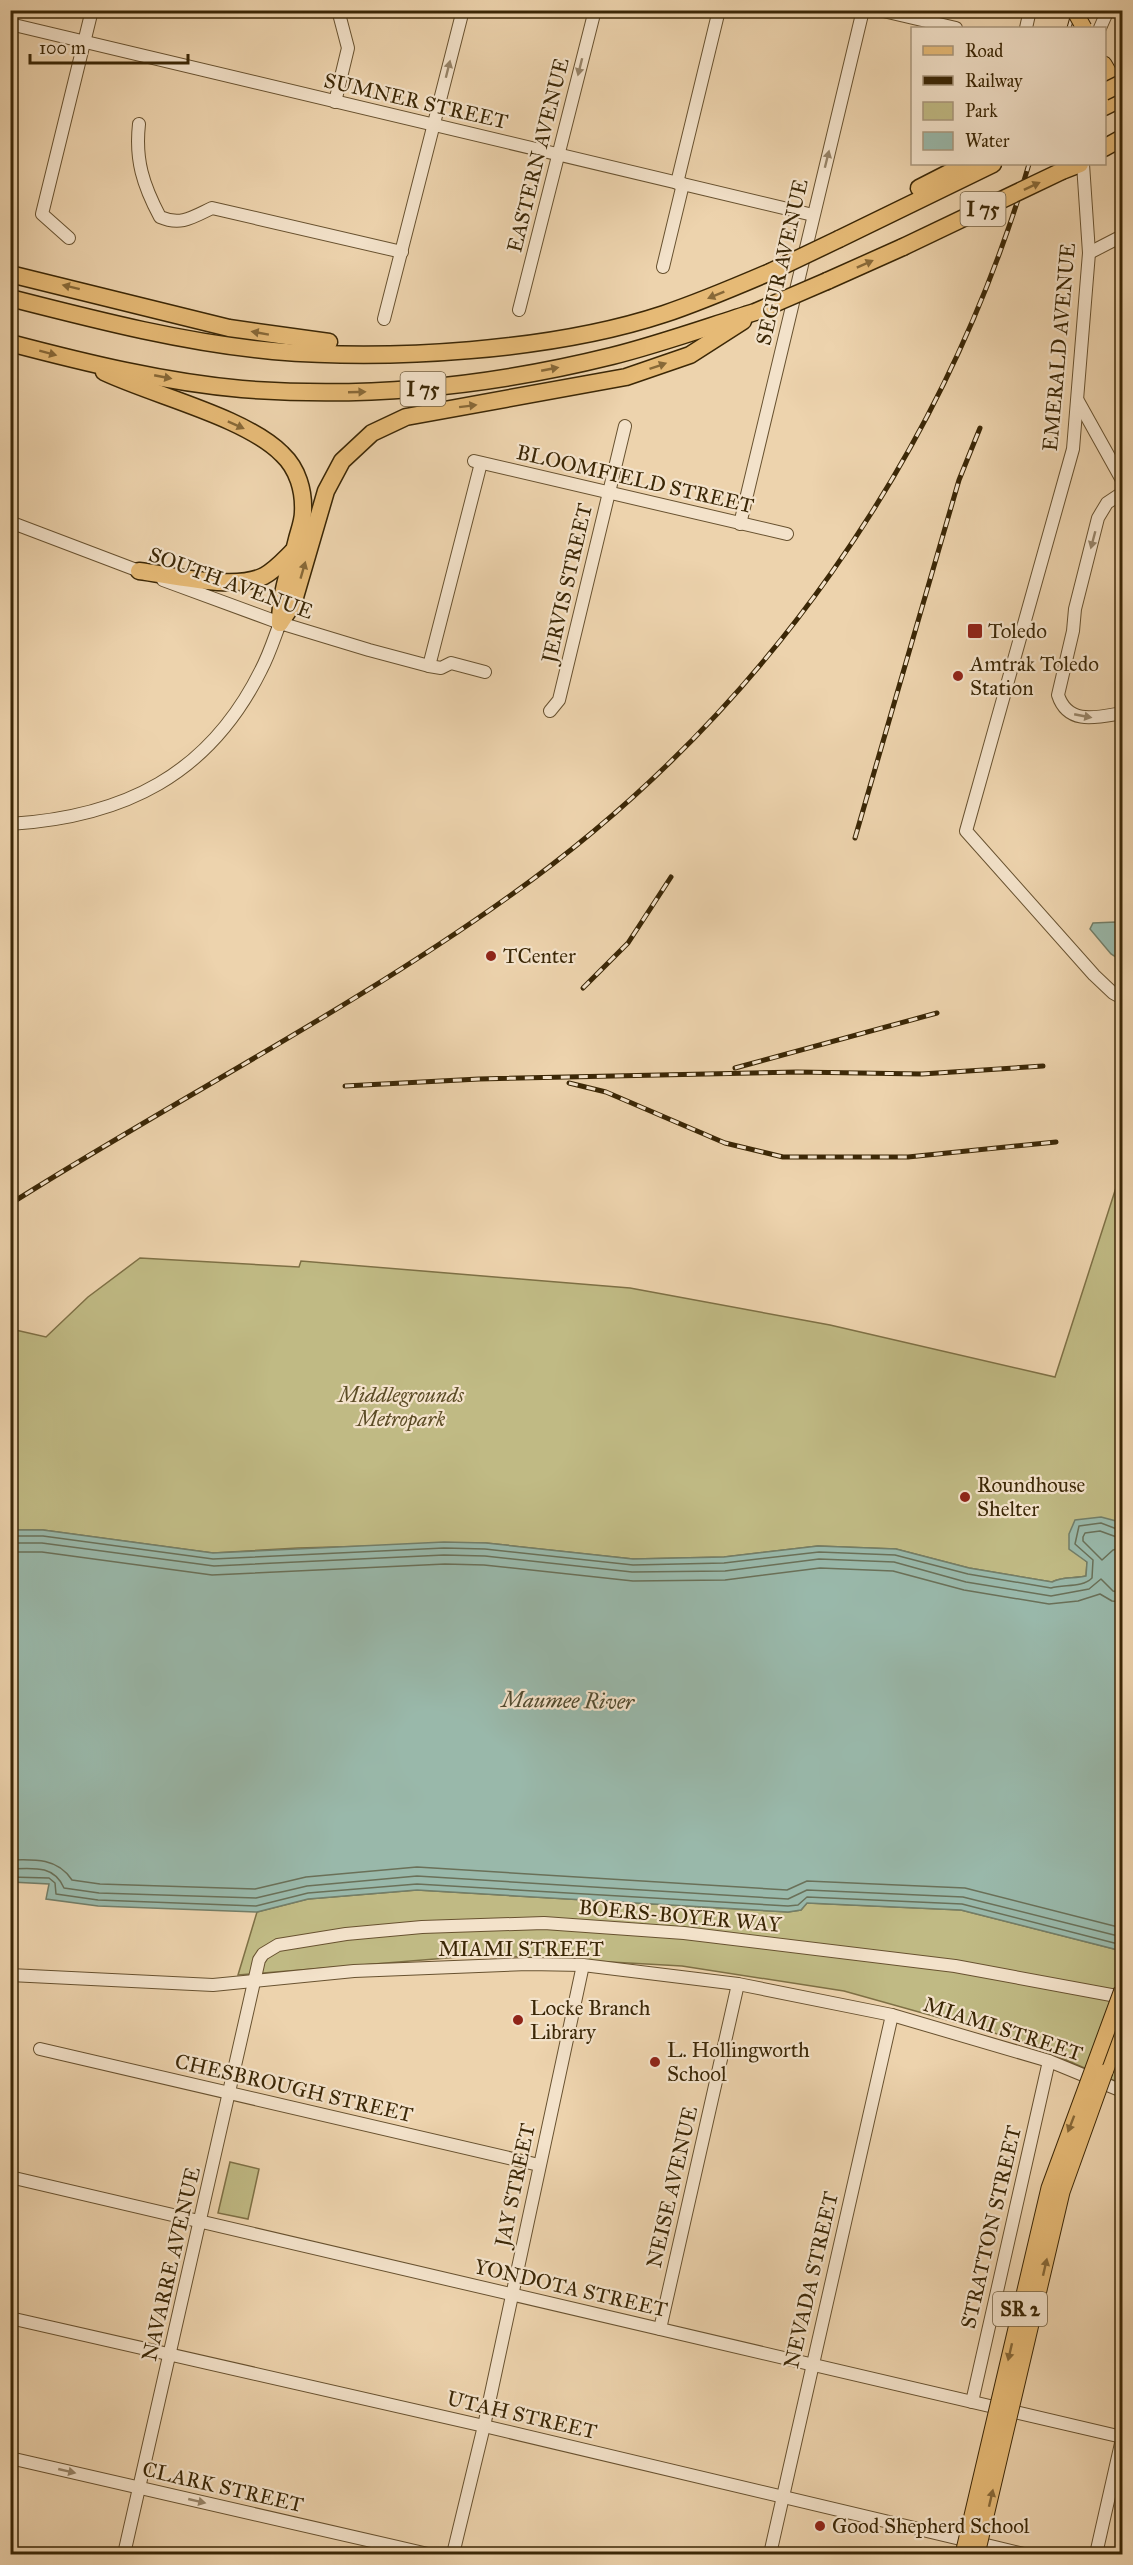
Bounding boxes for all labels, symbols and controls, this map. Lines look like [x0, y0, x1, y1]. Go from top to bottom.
scale bar [30, 27, 188, 65]
legend [911, 27, 1106, 165]
text: 100 m [39, 37, 86, 59]
text: Road [965, 40, 1003, 62]
street label: EASTERN AVENUE [501, 55, 575, 255]
one-way arrow [575, 58, 585, 76]
one-way arrow [444, 60, 454, 78]
street label: SUMNER STREET [321, 67, 511, 135]
text: Railway [965, 70, 1023, 92]
text: Park [965, 100, 998, 122]
text: Water [965, 130, 1010, 152]
one-way arrow [823, 149, 833, 168]
street label: SEGUR AVENUE [750, 176, 814, 348]
one-way arrow [1023, 181, 1040, 190]
road number: I 75 [960, 192, 1006, 226]
street label: EMERALD AVENUE [1037, 242, 1081, 452]
one-way arrow [856, 259, 874, 268]
one-way arrow [62, 282, 80, 292]
one-way arrow [707, 291, 725, 300]
one-way arrow [251, 329, 270, 338]
one-way arrow [39, 349, 57, 358]
one-way arrow [649, 361, 667, 371]
one-way arrow [541, 364, 560, 373]
road number: I 75 [400, 372, 446, 406]
one-way arrow [154, 373, 173, 382]
one-way arrow [347, 387, 366, 396]
one-way arrow [458, 401, 477, 411]
one-way arrow [227, 420, 244, 429]
street label: BLOOMFIELD STREET [514, 439, 756, 519]
street label: JERVIS STREET [536, 501, 598, 667]
one-way arrow [1088, 531, 1097, 549]
street label: SOUTH AVENUE [145, 541, 317, 625]
one-way arrow [299, 561, 308, 579]
place label: Toledo [988, 618, 1047, 644]
marker: Toledo [966, 622, 984, 640]
place label: Amtrak Toledo Station [969, 651, 1099, 701]
marker: Amtrak Toledo Station [951, 669, 965, 683]
one-way arrow [1074, 712, 1093, 721]
place label: TCenter [503, 943, 576, 969]
marker: TCenter [484, 949, 498, 963]
park label: Middlegrounds Metropark [336, 1382, 465, 1432]
place label: Roundhouse Shelter [977, 1472, 1086, 1522]
marker: Roundhouse Shelter [958, 1490, 972, 1504]
water label: Maumee River [500, 1686, 636, 1715]
street label: BOERS-BOYER WAY [577, 1894, 783, 1938]
street label: MIAMI STREET [438, 1936, 604, 1962]
street label: MIAMI STREET [920, 1991, 1086, 2067]
place label: Locke Branch Library [530, 1995, 651, 2045]
marker: Locke Branch Library [511, 2013, 525, 2027]
place label: L. Hollingworth School [667, 2037, 810, 2087]
street label: CHESBROUGH STREET [172, 2048, 416, 2128]
marker: L. Hollingworth School [648, 2055, 662, 2069]
street label: NEISE AVENUE [641, 2104, 703, 2270]
one-way arrow [1066, 2115, 1076, 2133]
street label: JAY STREET [489, 2121, 541, 2251]
street label: STRATTON STREET [955, 2123, 1027, 2331]
street label: NAVARRE AVENUE [136, 2164, 206, 2364]
street label: NEVADA STREET [778, 2189, 844, 2371]
street label: YONDOTA STREET [472, 2253, 670, 2323]
one-way arrow [1040, 2257, 1050, 2276]
road number: SR 2 [993, 2292, 1047, 2326]
one-way arrow [1005, 2343, 1014, 2362]
street label: UTAH STREET [444, 2385, 600, 2445]
street label: CLARK STREET [140, 2456, 306, 2518]
one-way arrow [58, 2467, 77, 2476]
one-way arrow [987, 2488, 996, 2507]
one-way arrow [188, 2497, 207, 2506]
place label: Good Shepherd School [832, 2513, 1030, 2539]
marker: Good Shepherd School [813, 2519, 827, 2533]

